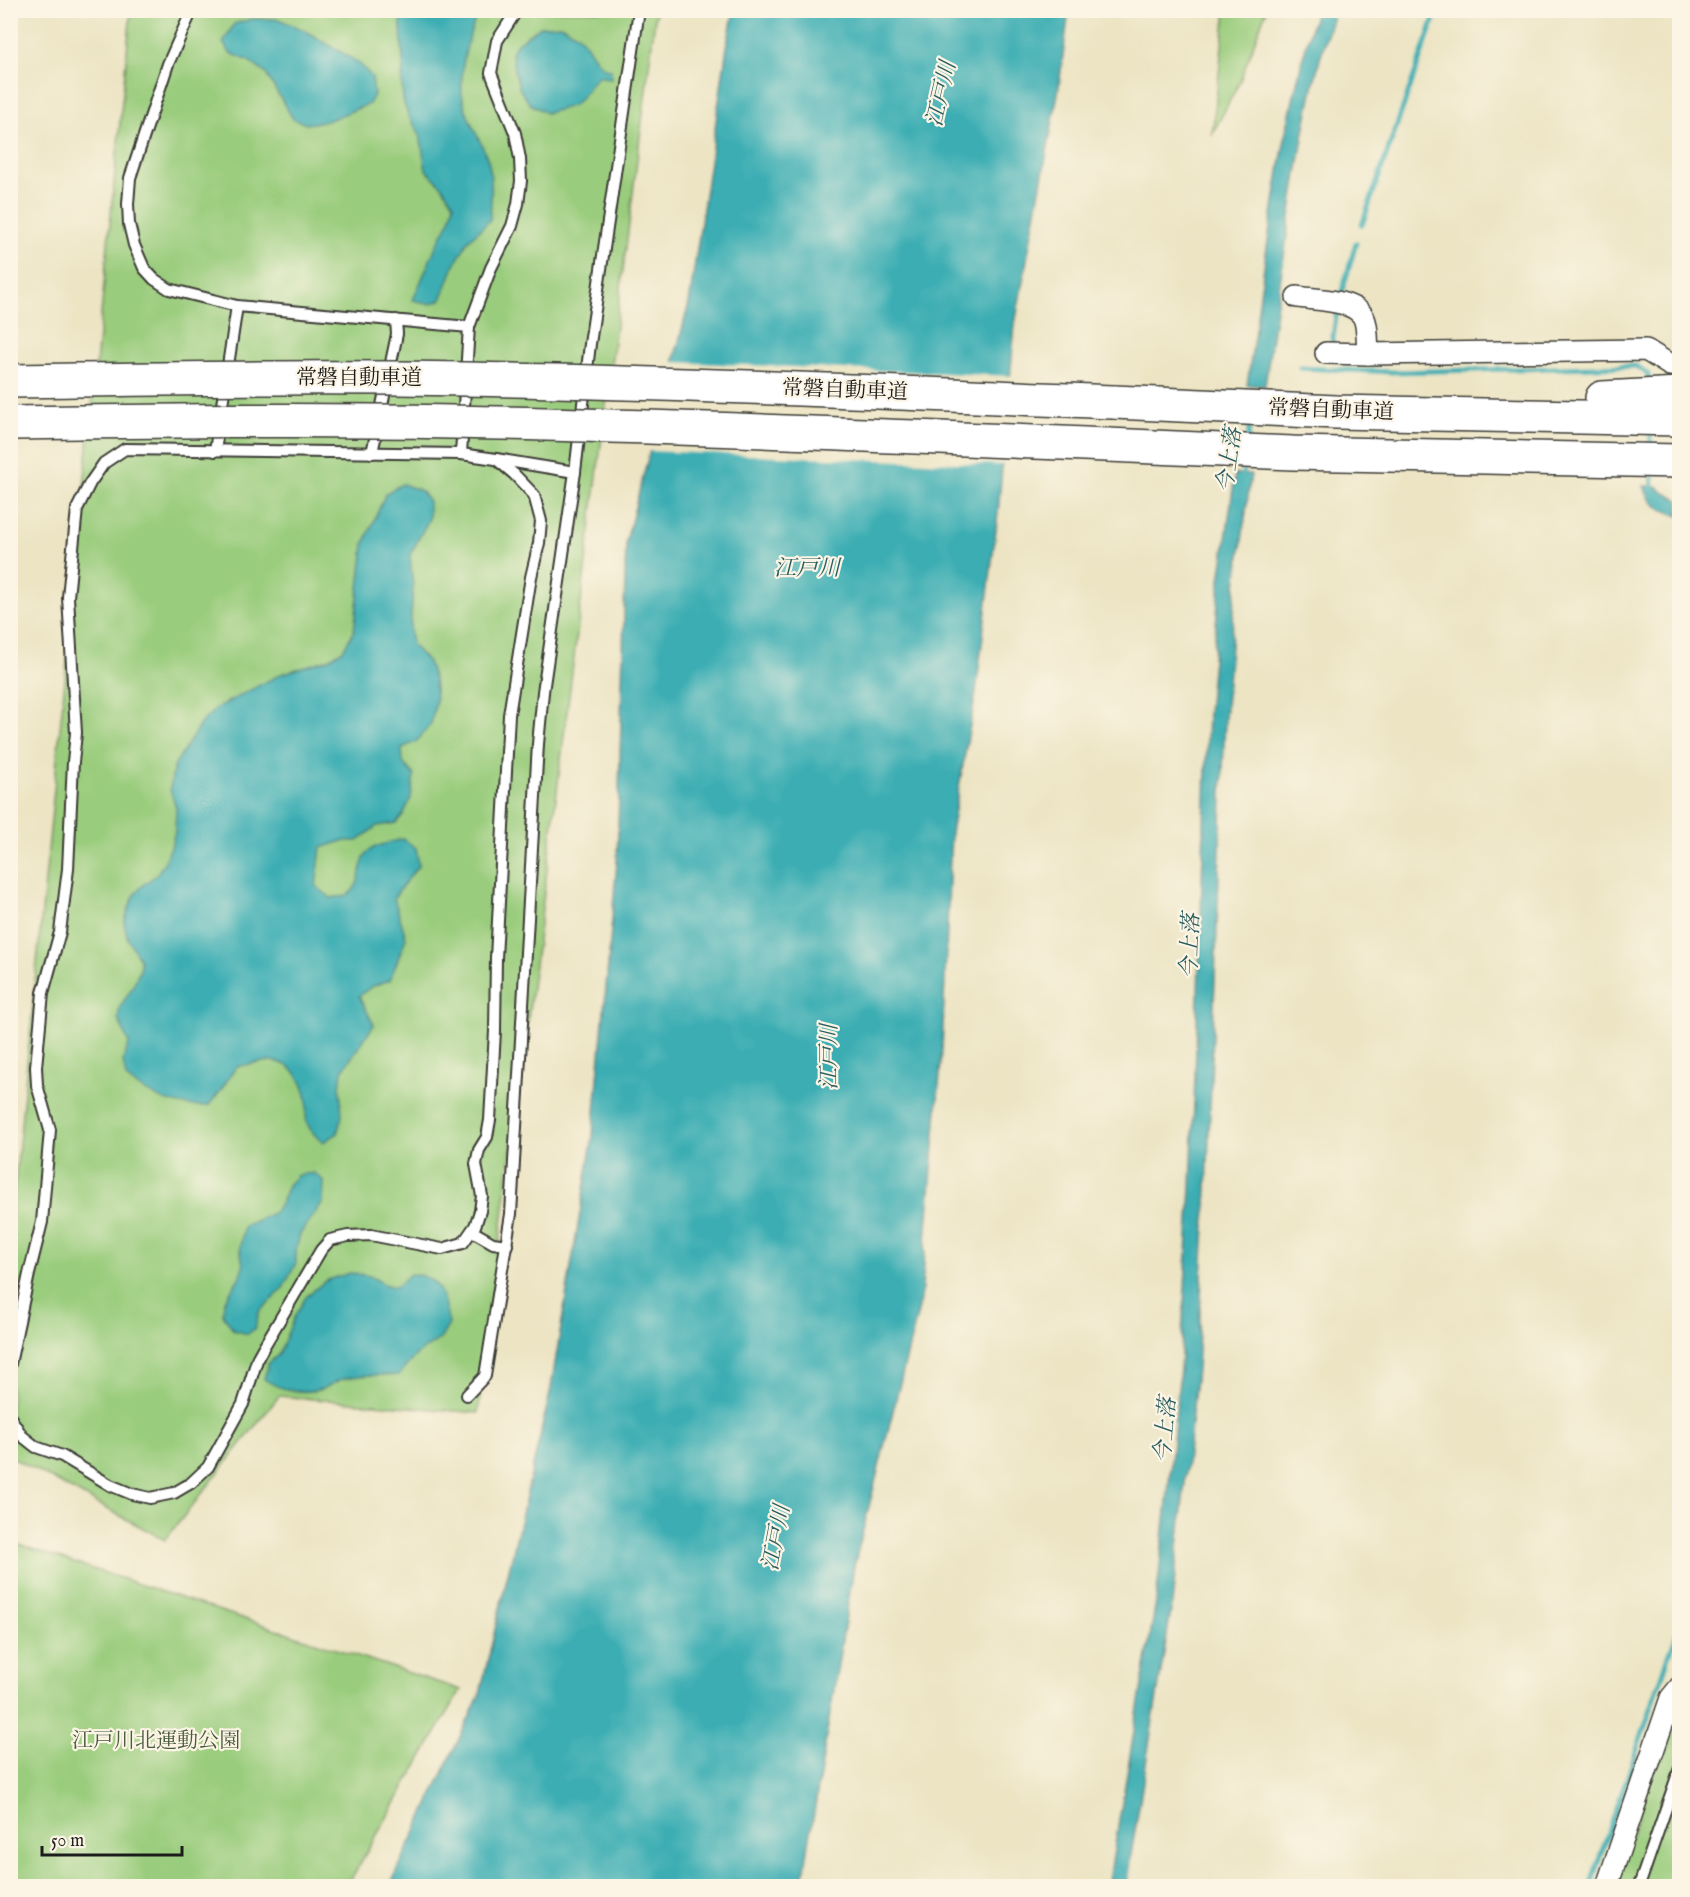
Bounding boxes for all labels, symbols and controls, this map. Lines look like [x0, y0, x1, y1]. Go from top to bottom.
water label: 江戸川 [921, 57, 964, 129]
street label: 常磐自動車道 [296, 365, 422, 392]
street label: 常磐自動車道 [782, 375, 908, 407]
street label: 常磐自動車道 [1268, 395, 1394, 427]
water label: 今上落 [1212, 422, 1249, 495]
water label: 江戸川 [774, 555, 842, 583]
water label: 今上落 [1176, 910, 1206, 979]
water label: 江戸川 [816, 1022, 844, 1090]
water label: 今上落 [1149, 1393, 1183, 1464]
water label: 江戸川 [757, 1501, 797, 1573]
park label: 江戸川北運動公園 [72, 1728, 240, 1755]
scale bar [42, 1819, 182, 1857]
text: 50 m [51, 1830, 84, 1853]

